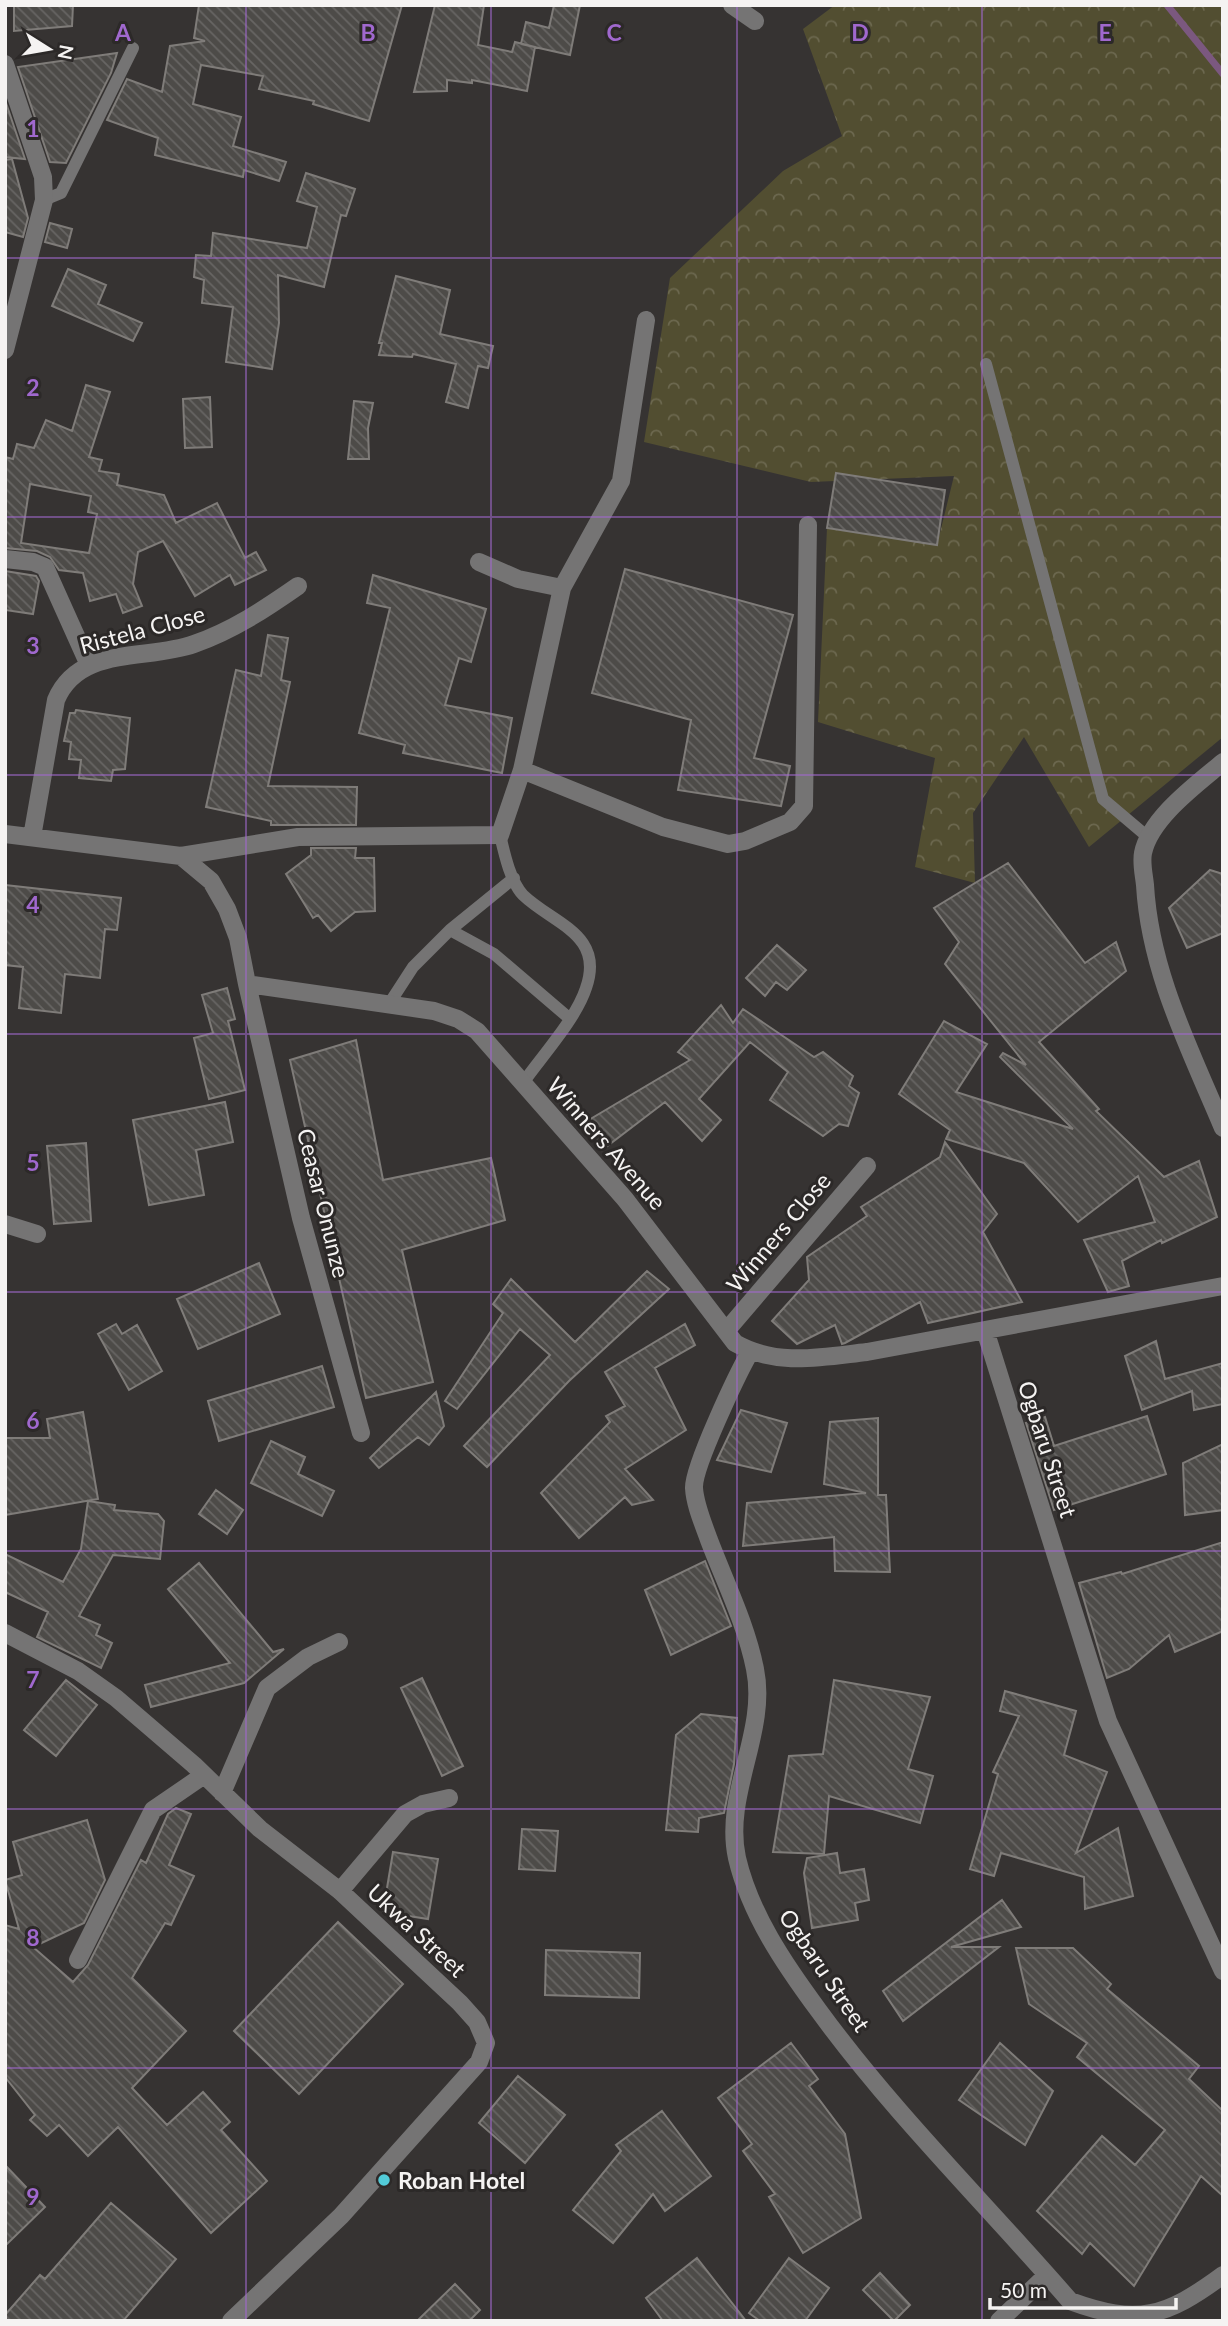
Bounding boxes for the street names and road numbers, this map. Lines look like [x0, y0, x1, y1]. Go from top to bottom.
street label: Ristela Close [76, 599, 208, 659]
street label: Winners Avenue [542, 1071, 672, 1215]
street label: Ceasar Onunze [292, 1125, 356, 1281]
street label: Winners Close [720, 1167, 836, 1297]
street label: Ogbaru Street [1013, 1377, 1083, 1522]
street label: Ukwa Street [362, 1877, 473, 1983]
street label: Ogbaru Street [774, 1903, 877, 2037]

